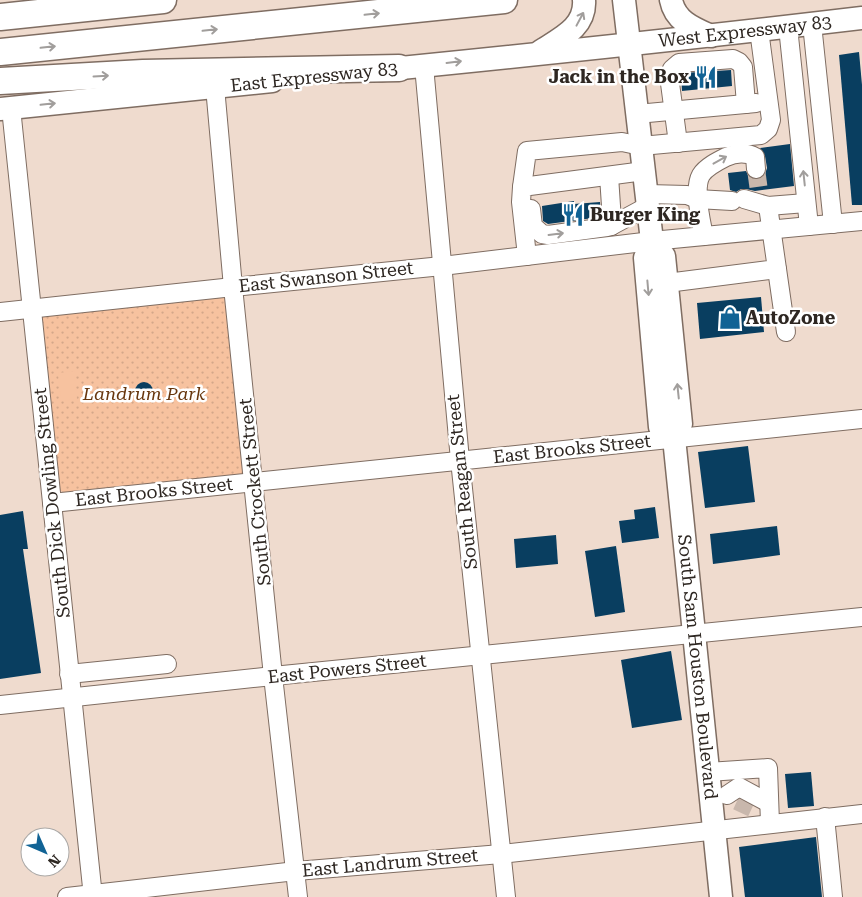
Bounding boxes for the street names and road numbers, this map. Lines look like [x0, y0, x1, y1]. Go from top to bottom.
street label: West Expressway 83 [657, 11, 833, 51]
street label: East Expressway 83 [229, 57, 399, 96]
street label: East Swanson Street [237, 257, 415, 296]
street label: South Dick Dowling Street [29, 387, 74, 619]
street label: South Reagan Street [442, 393, 481, 571]
street label: South Crockett Street [234, 397, 275, 587]
street label: East Brooks Street [492, 430, 652, 467]
street label: East Brooks Street [74, 473, 234, 510]
street label: South Sam Houston Boulevard [674, 533, 722, 801]
street label: East Powers Street [266, 650, 428, 687]
street label: East Landrum Street [301, 844, 479, 881]

